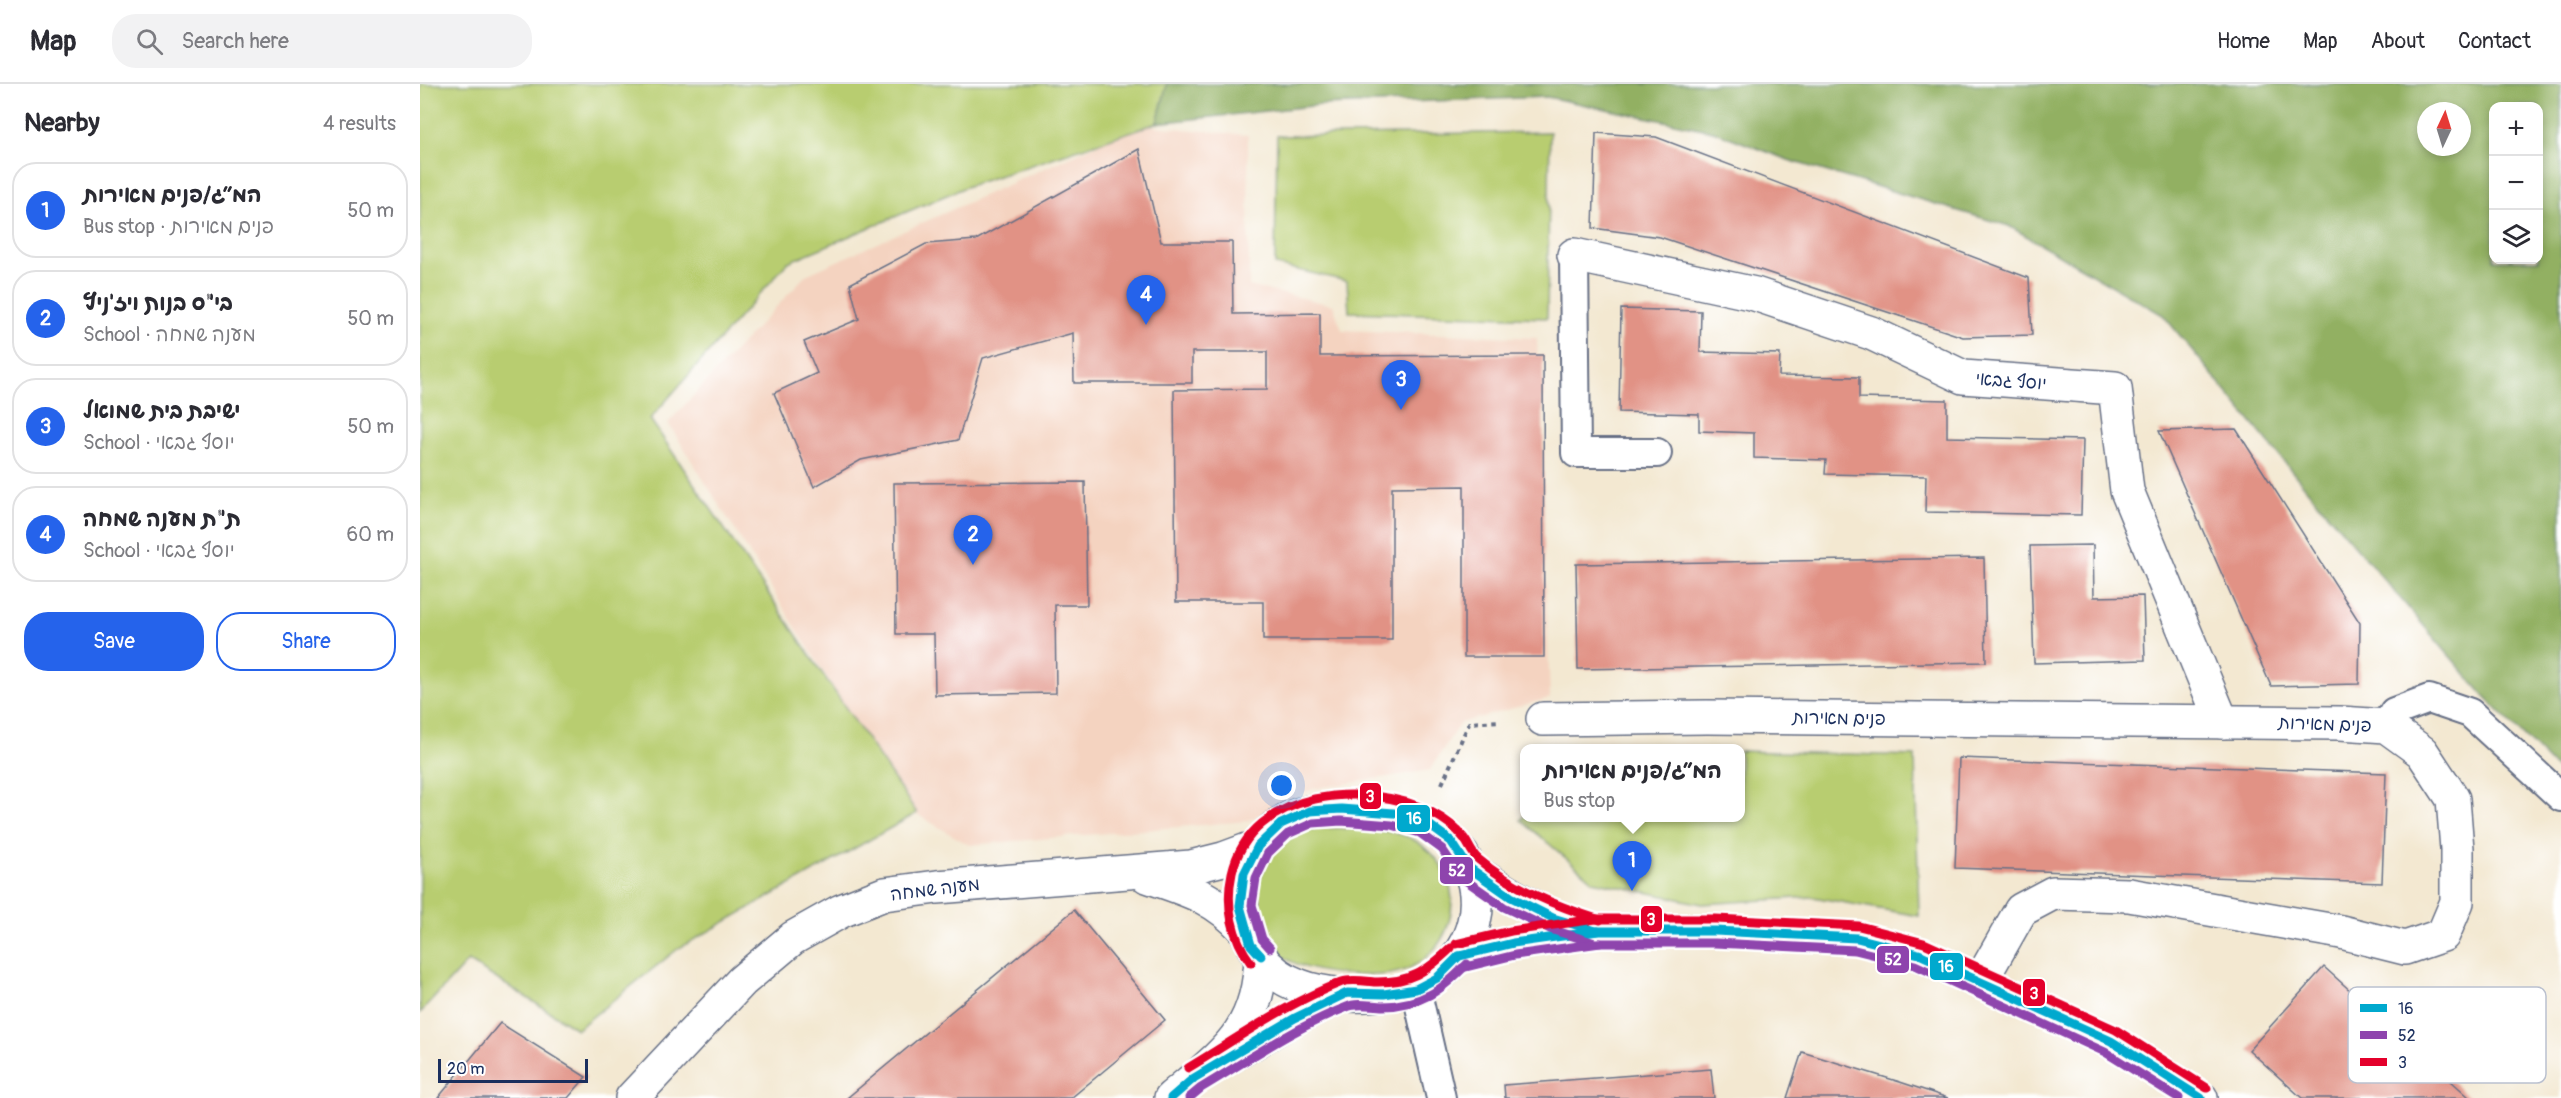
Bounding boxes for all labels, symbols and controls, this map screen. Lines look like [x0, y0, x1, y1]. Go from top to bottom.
search box [112, 14, 532, 68]
text: Map [30, 24, 76, 59]
icon: search [133, 25, 166, 58]
text: Search here [181, 27, 289, 55]
text: Home [2217, 28, 2270, 55]
text: Map [2303, 28, 2338, 55]
text: About [2371, 28, 2425, 55]
text: Contact [2458, 28, 2531, 55]
north arrow [2417, 102, 2471, 156]
map controls [2489, 102, 2543, 264]
button: + [2489, 102, 2543, 156]
text: Nearby [24, 107, 100, 139]
text: 4 results [323, 111, 396, 136]
button: − [2489, 156, 2543, 210]
text: המ״ג/פנים מאירות [83, 181, 262, 209]
text: 1 [42, 198, 49, 223]
text: 50 m [347, 198, 394, 223]
button: layers [2489, 210, 2543, 264]
text: Bus stop · פנים מאירות [83, 214, 274, 239]
pin: 4 [1126, 276, 1166, 325]
text: בי"ס בנות ויז'ניץ [83, 289, 233, 317]
text: 2 [40, 306, 51, 331]
text: 50 m [347, 306, 394, 331]
text: School · מענה שמחה [83, 322, 256, 347]
pin: 3 [1382, 360, 1420, 410]
street label: יוסף גבאי [1975, 368, 2047, 395]
text: ישיבת בית שמואל [83, 397, 240, 425]
text: 3 [40, 414, 51, 439]
text: 50 m [347, 414, 394, 439]
text: School · יוסף גבאי [83, 430, 234, 455]
text: ת"ת מענה שמחה [83, 505, 241, 533]
pin: 2 [954, 516, 992, 565]
text: 4 [40, 522, 51, 547]
text: 60 m [347, 522, 394, 547]
text: School · יוסף גבאי [83, 538, 234, 563]
button: Save [24, 612, 204, 671]
button: Share [216, 612, 396, 671]
street label: פנים מאירות [1791, 706, 1886, 731]
street label: פנים מאירות [2277, 711, 2372, 738]
popup [1520, 744, 1745, 822]
text: המ״ג/פנים מאירות [1543, 757, 1722, 785]
your location [1267, 771, 1296, 800]
line badge: 3 [1359, 782, 1382, 810]
text: 3 [1366, 787, 1375, 807]
text: Bus stop [1543, 788, 1615, 813]
line badge: 16 [1396, 804, 1431, 833]
text: 16 [1406, 809, 1422, 829]
pin: 1 [1612, 842, 1652, 891]
line badge: 52 [1439, 856, 1474, 885]
text: 52 [1448, 861, 1466, 881]
street label: מענה שמחה [889, 873, 981, 906]
line badge: 3 [1640, 905, 1663, 933]
text: 3 [1647, 910, 1656, 930]
line badge: 52 [1876, 945, 1910, 974]
text: 52 [1884, 950, 1902, 970]
line badge: 16 [1929, 952, 1964, 981]
text: 16 [1938, 957, 1954, 977]
line badge: 3 [2022, 978, 2046, 1007]
text: 3 [2030, 984, 2039, 1004]
legend [2348, 987, 2546, 1083]
text: 16 [2398, 999, 2414, 1019]
text: 52 [2398, 1026, 2416, 1046]
text: 3 [2398, 1053, 2407, 1073]
scale bar [438, 1056, 588, 1084]
text: 20 m [447, 1059, 485, 1079]

